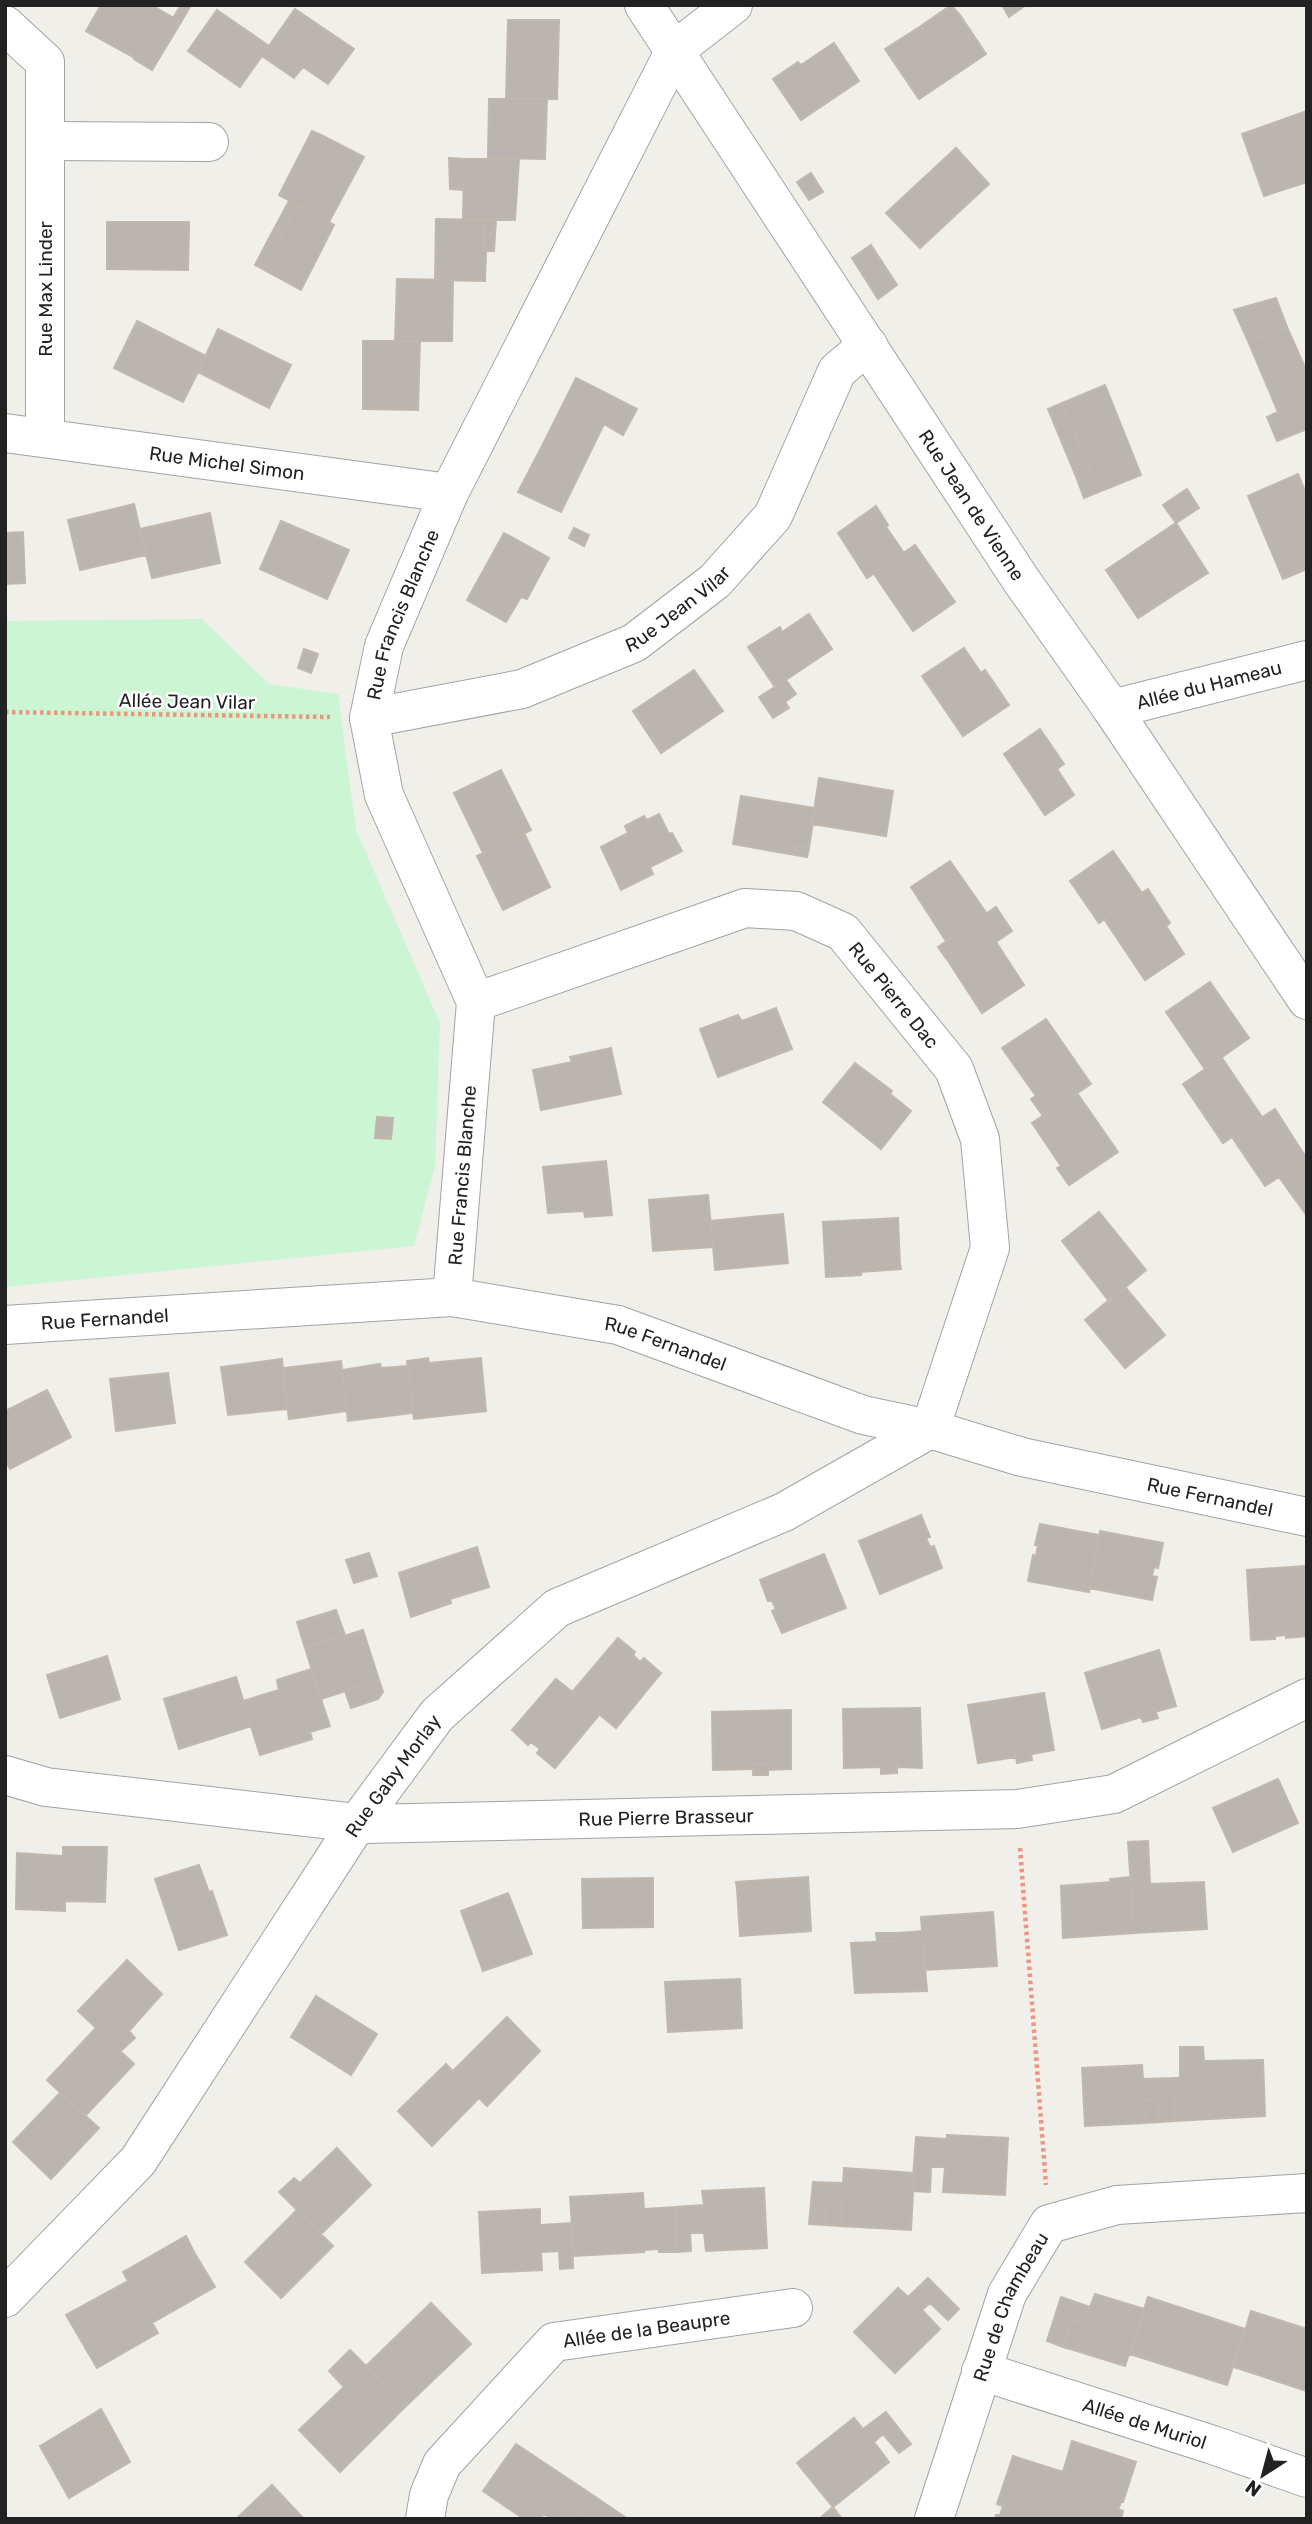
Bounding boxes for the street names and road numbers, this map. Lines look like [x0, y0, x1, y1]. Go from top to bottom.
street label: Rue Max Linder [34, 220, 57, 357]
street label: Rue Jean de Vienne [914, 425, 1029, 585]
street label: Rue Michel Simon [148, 442, 306, 485]
street label: Rue Francis Blanche [362, 526, 444, 702]
street label: Rue Jean Vilar [622, 560, 736, 657]
street label: Allée du Hameau [1134, 656, 1284, 714]
street label: Allée Jean Vilar [119, 689, 256, 714]
street label: Rue Pierre Dac [844, 937, 944, 1053]
street label: Rue Francis Blanche [444, 1084, 481, 1266]
street label: Rue Fernandel [40, 1304, 169, 1335]
street label: Rue Fernandel [603, 1312, 730, 1376]
street label: Rue Fernandel [1145, 1473, 1275, 1522]
street label: Rue Gaby Morlay [340, 1710, 446, 1842]
street label: Rue Pierre Brasseur [578, 1804, 755, 1831]
street label: Rue de Chambeau [968, 2228, 1053, 2384]
street label: Allée de la Beaupre [561, 2306, 732, 2353]
street label: Allée de Muriol [1080, 2393, 1209, 2454]

